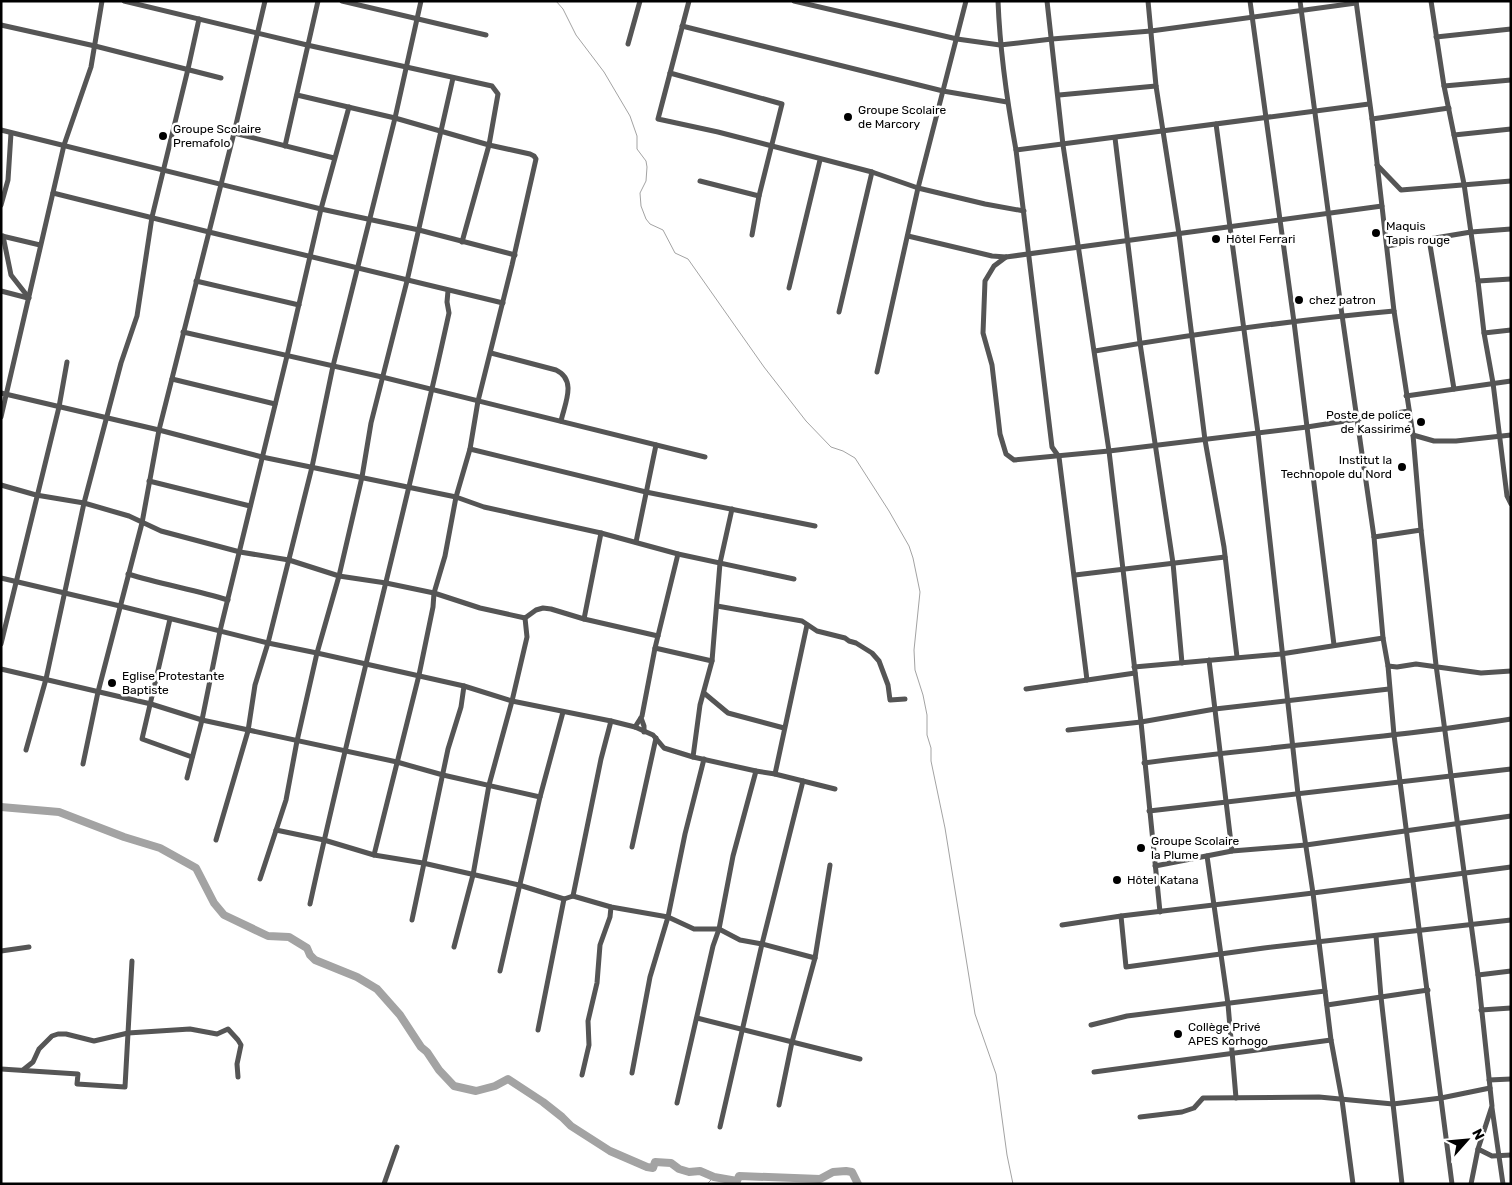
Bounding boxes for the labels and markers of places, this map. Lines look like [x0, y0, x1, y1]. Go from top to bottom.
place label: Groupe Scolaire de Marcory [858, 103, 946, 131]
marker: Groupe Scolaire de Marcory [842, 111, 854, 123]
place label: Groupe Scolaire Premafolo [173, 122, 261, 150]
marker: Groupe Scolaire Premafolo [157, 130, 169, 142]
place label: Maquis Tapis rouge [1386, 219, 1450, 247]
marker: Maquis Tapis rouge [1370, 227, 1382, 239]
place label: Hôtel Ferrari [1226, 232, 1295, 246]
marker: Hôtel Ferrari [1210, 233, 1222, 245]
place label: chez patron [1309, 293, 1376, 307]
marker: chez patron [1293, 294, 1305, 306]
place label: Poste de police de Kassirimé [1326, 408, 1411, 436]
marker: Poste de police de Kassirimé [1415, 416, 1427, 428]
place label: Institut la Technopole du Nord [1281, 453, 1392, 481]
marker: Institut la Technopole du Nord [1396, 461, 1408, 473]
place label: Eglise Protestante Baptiste [122, 669, 225, 697]
marker: Eglise Protestante Baptiste [106, 677, 118, 689]
place label: Groupe Scolaire la Plume [1151, 834, 1239, 862]
marker: Groupe Scolaire la Plume [1135, 842, 1147, 854]
place label: Hôtel Katana [1127, 873, 1199, 887]
marker: Hôtel Katana [1111, 874, 1123, 886]
place label: Collège Privé APES Korhogo [1188, 1020, 1268, 1048]
marker: Collège Privé APES Korhogo [1172, 1028, 1184, 1040]

